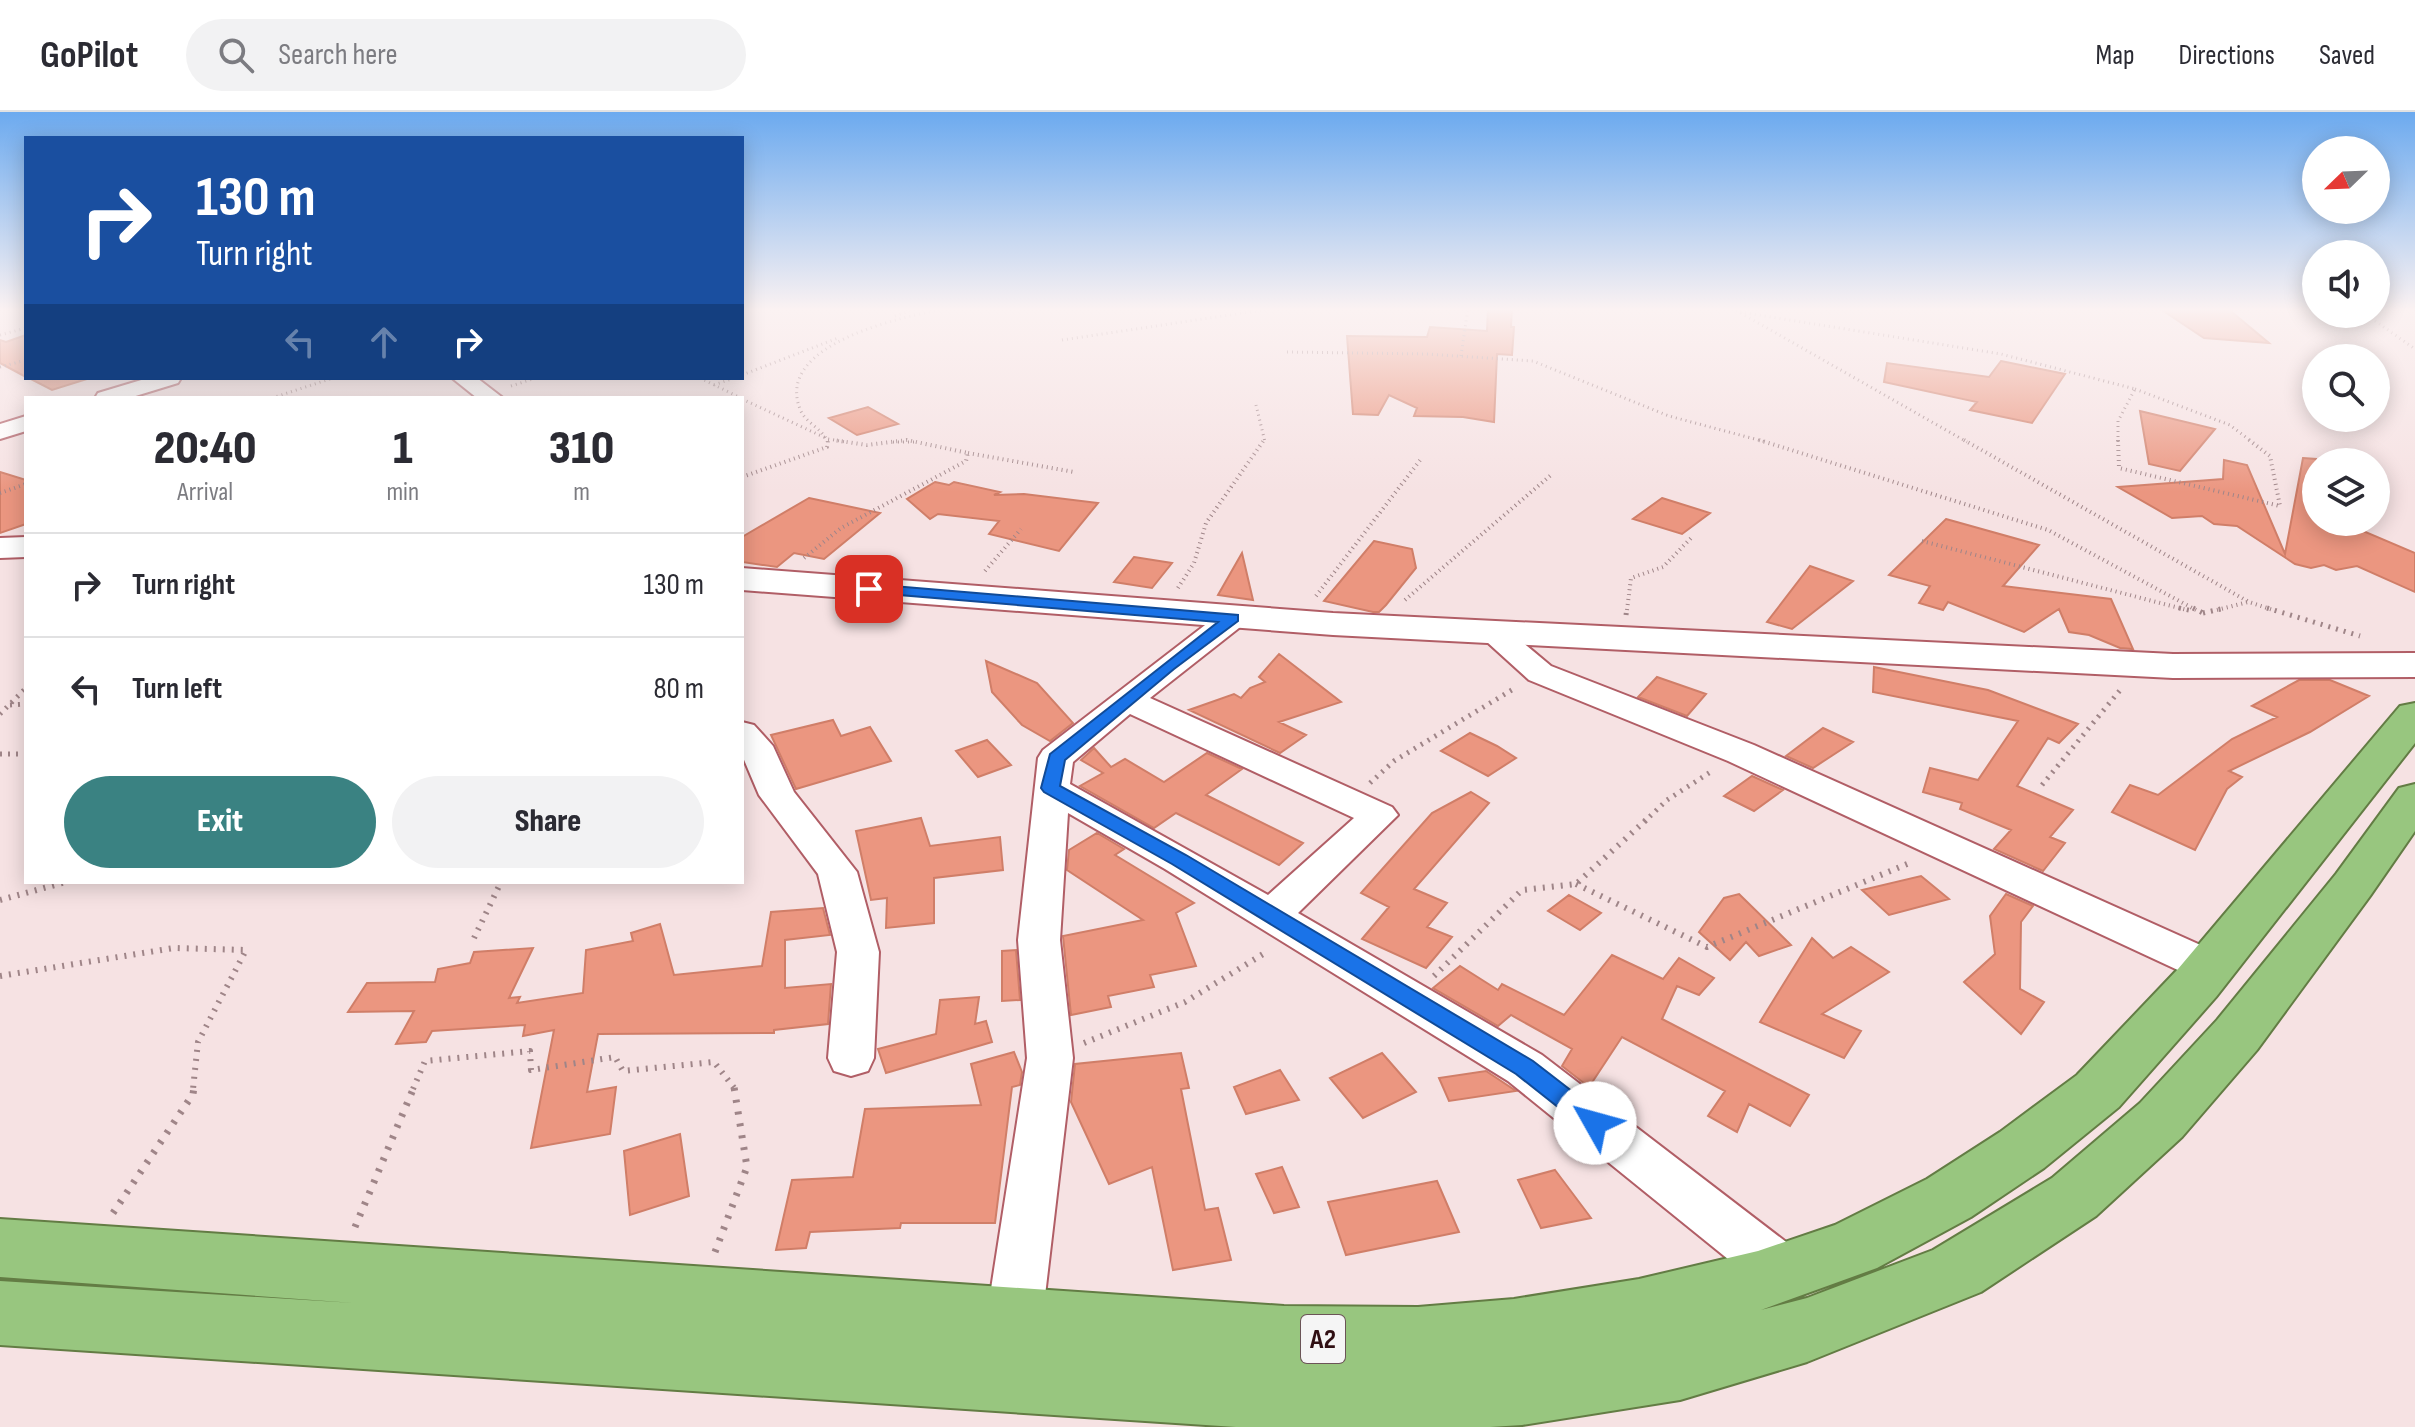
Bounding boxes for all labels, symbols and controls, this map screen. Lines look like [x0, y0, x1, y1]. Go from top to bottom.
search box [186, 19, 746, 91]
text: GoPilot [40, 33, 138, 78]
icon: search [214, 33, 258, 77]
text: Search here [278, 37, 398, 73]
text: Map [2096, 39, 2135, 72]
text: Directions [2179, 39, 2275, 72]
text: Saved [2319, 39, 2375, 72]
north arrow [2302, 136, 2390, 224]
map controls [2302, 136, 2390, 536]
text: 130 m [196, 165, 316, 232]
icon: right [64, 168, 168, 272]
text: Turn right [196, 233, 313, 276]
button: sound [2302, 240, 2390, 328]
icon: left [278, 320, 322, 364]
icon: ahead [362, 320, 406, 364]
icon: right [446, 320, 490, 364]
button: search [2302, 344, 2390, 432]
text: 20:40 [154, 420, 257, 477]
text: 1 [393, 420, 413, 477]
text: 310 [549, 420, 614, 477]
button: layers [2302, 448, 2390, 536]
text: Arrival [177, 477, 233, 508]
text: min [386, 477, 419, 508]
text: m [573, 477, 590, 508]
pin [835, 555, 903, 623]
icon: right [64, 563, 108, 607]
text: Turn right [132, 567, 235, 603]
text: 130 m [644, 567, 704, 603]
icon: arrive [847, 567, 891, 611]
icon: left [64, 667, 108, 711]
text: Turn left [132, 671, 222, 707]
text: 80 m [653, 671, 704, 707]
button: Exit [64, 776, 376, 868]
button: Share [392, 776, 704, 868]
position arrow [1553, 1081, 1637, 1165]
road number: A2 [1301, 1315, 1345, 1363]

